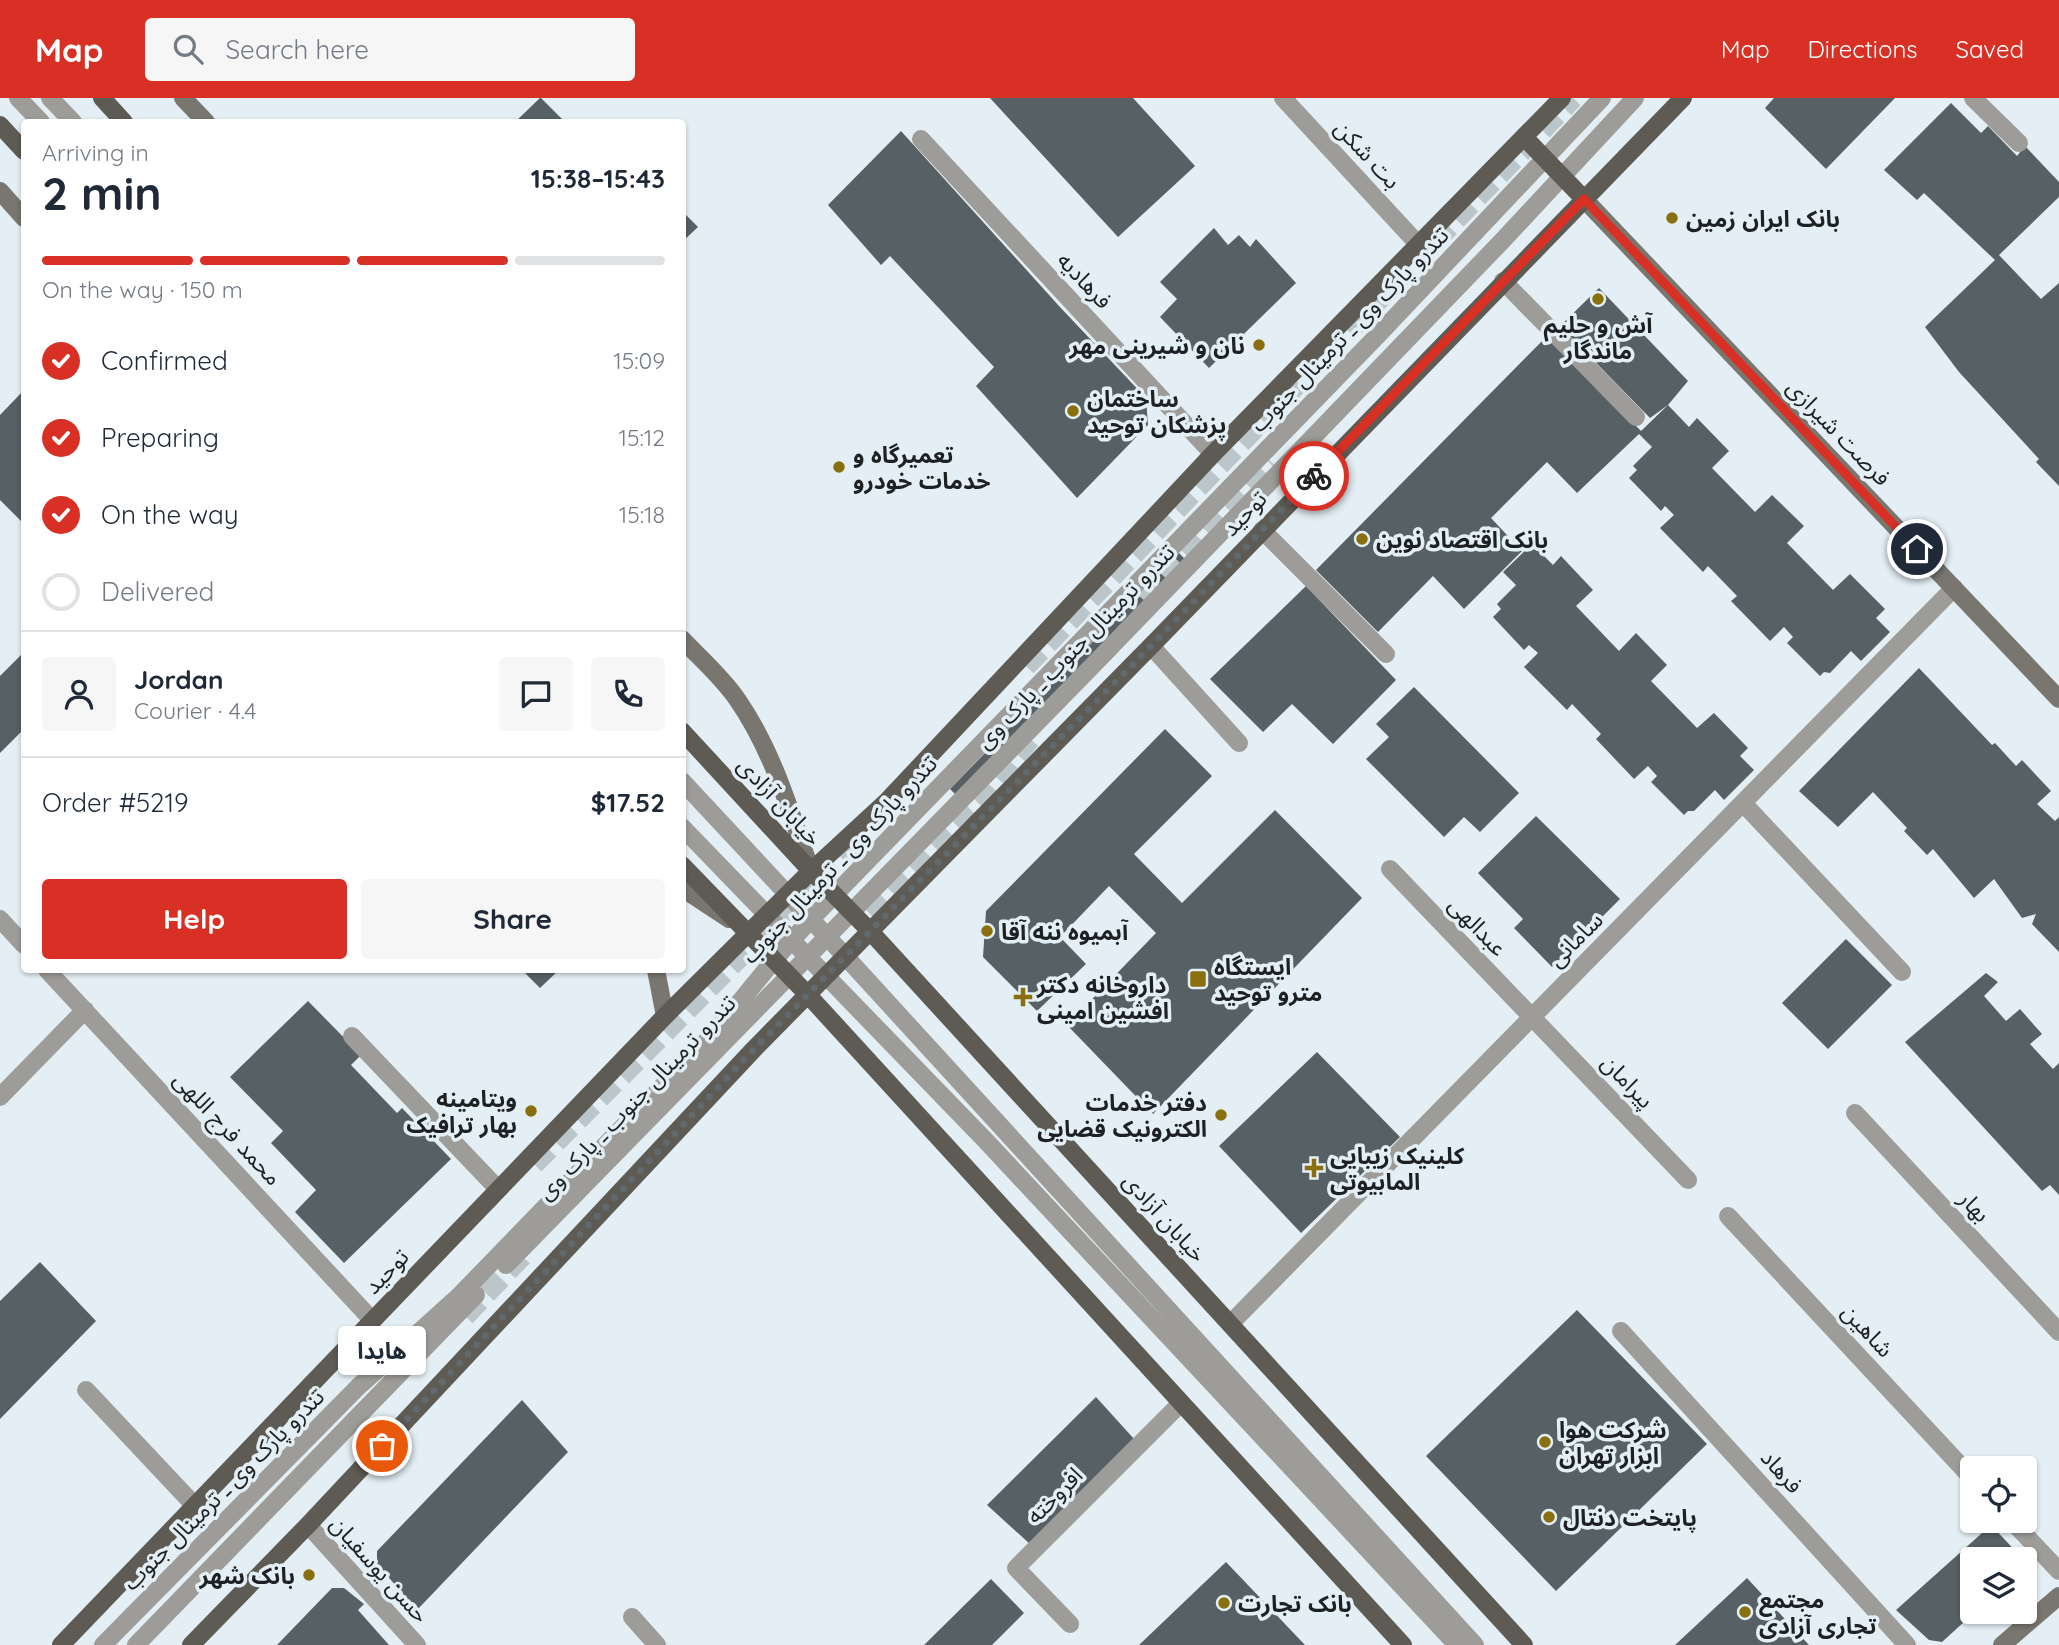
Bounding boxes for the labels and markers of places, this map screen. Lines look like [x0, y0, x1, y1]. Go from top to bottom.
place label: بانک ایران زمین [1686, 204, 1840, 233]
marker: بانک ایران زمین [1664, 210, 1680, 226]
marker: آش و حلیم ماندگار [1590, 291, 1606, 307]
place label: آش و حلیم ماندگار [1543, 310, 1653, 365]
place label: نان و شیرینی مهر [1068, 331, 1245, 360]
marker: نان و شیرینی مهر [1251, 337, 1267, 353]
place label: ساختمان پزشکان توحید [1087, 384, 1227, 440]
marker: ساختمان پزشکان توحید [1065, 403, 1081, 419]
place label: تعمیرگاه و خدمات خودرو [853, 440, 991, 495]
marker: تعمیرگاه و خدمات خودرو [831, 459, 847, 475]
pin [1887, 519, 1947, 579]
place label: بانک اقتصاد نوین [1376, 525, 1548, 554]
marker: بانک اقتصاد نوین [1354, 531, 1370, 547]
place label: آبمیوه ننه آقا [1001, 917, 1129, 946]
marker: آبمیوه ننه آقا [979, 923, 995, 939]
place label: ایستگاه مترو توحید [1214, 952, 1322, 1007]
marker: ایستگاه مترو توحید [1188, 969, 1208, 989]
place label: داروخانه دکتر افشین امینی [1036, 970, 1169, 1025]
marker: داروخانه دکتر افشین امینی [1015, 989, 1031, 1005]
place label: ویتامینه بهار ترافیک [406, 1084, 517, 1139]
place label: دفتر خدمات الکترونیک قضایی [1037, 1088, 1207, 1143]
marker: ویتامینه بهار ترافیک [523, 1103, 539, 1119]
marker: دفتر خدمات الکترونیک قضایی [1213, 1107, 1229, 1123]
place label: کلینیک زیبایی المابیوتی [1330, 1141, 1465, 1196]
marker: کلینیک زیبایی المابیوتی [1304, 1158, 1324, 1178]
callout: هایدا [338, 1327, 426, 1376]
place label: شرکت هوا ابزار تهران [1559, 1415, 1667, 1470]
pin [352, 1416, 412, 1476]
marker: شرکت هوا ابزار تهران [1537, 1434, 1553, 1450]
place label: پایتخت دنتال [1563, 1503, 1697, 1533]
marker: پایتخت دنتال [1541, 1509, 1557, 1525]
place label: بانک شهر [198, 1561, 295, 1590]
marker: بانک شهر [301, 1567, 317, 1583]
place label: مجتمع تجاری آزادی [1759, 1585, 1876, 1640]
place label: بانک تجارت [1238, 1589, 1352, 1618]
marker: بانک تجارت [1216, 1595, 1232, 1611]
marker: مجتمع تجاری آزادی [1737, 1604, 1753, 1620]

